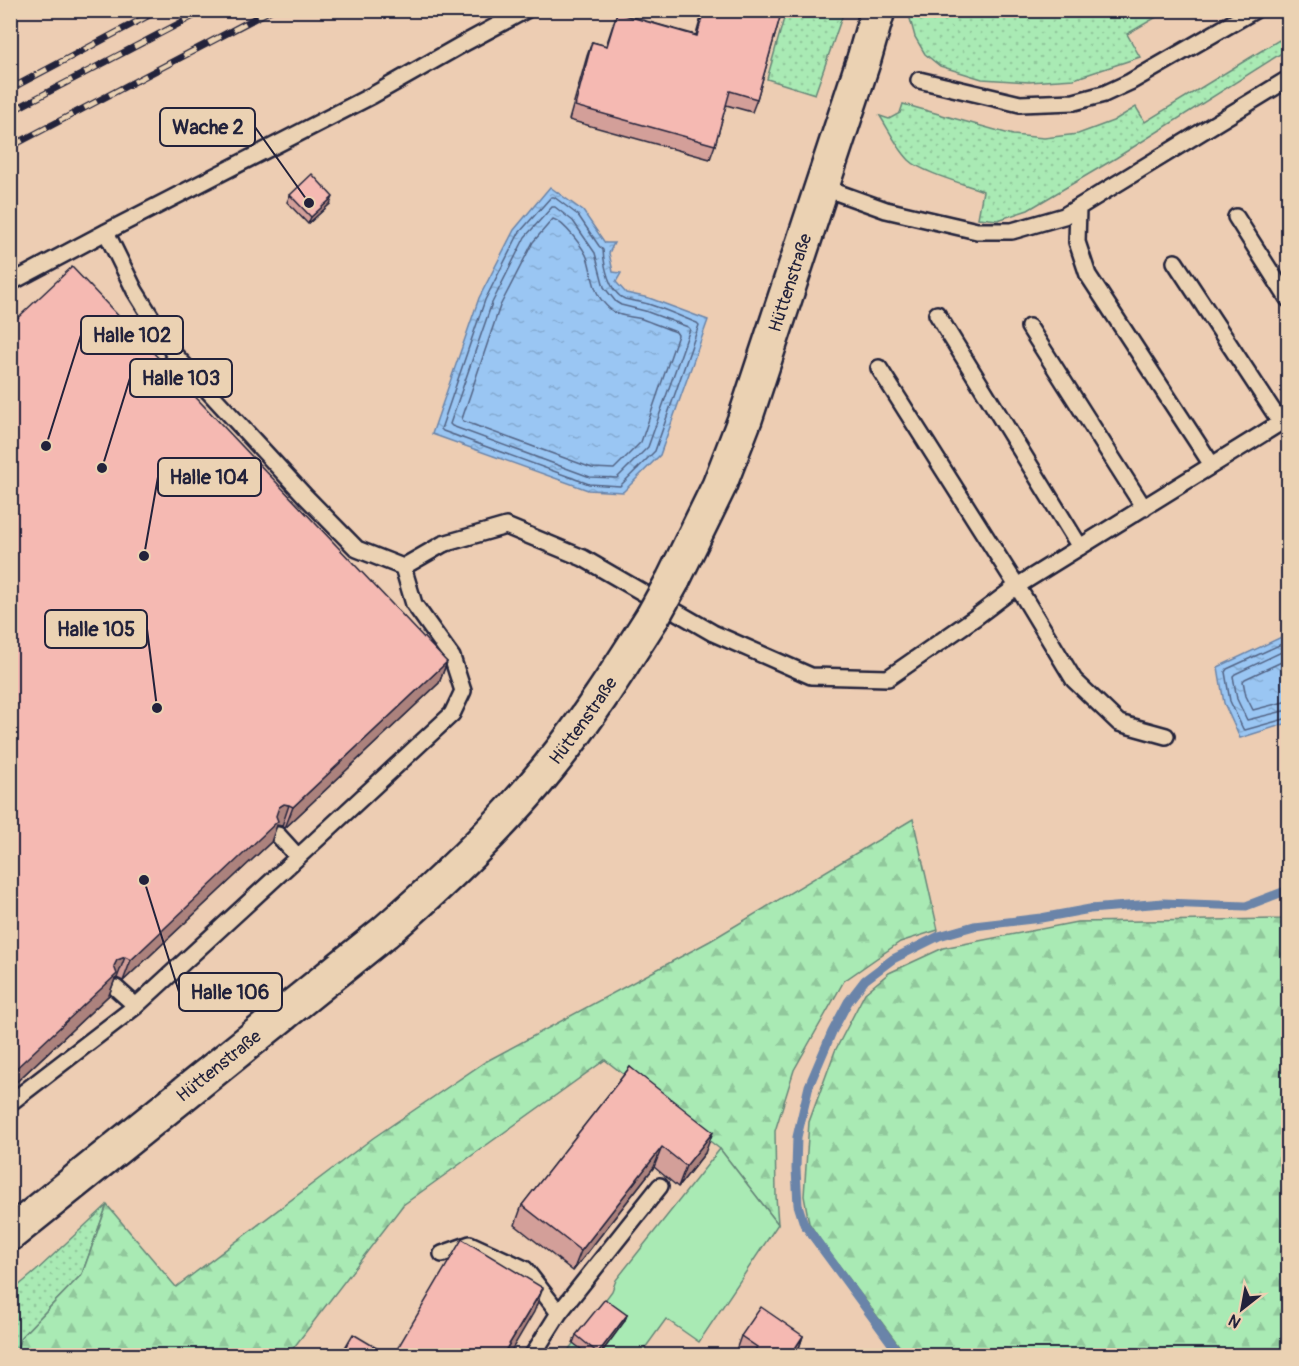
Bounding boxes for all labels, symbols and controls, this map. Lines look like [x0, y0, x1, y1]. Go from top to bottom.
callout: Wache 2 [160, 108, 255, 146]
text: Wache 2 [172, 115, 244, 140]
street label: Hüttenstraße [763, 230, 817, 335]
callout: Halle 102 [81, 316, 183, 354]
text: Halle 102 [93, 323, 171, 348]
callout: Halle 103 [130, 359, 232, 397]
text: Halle 103 [142, 366, 220, 391]
callout: Halle 104 [158, 458, 261, 496]
text: Halle 104 [170, 465, 249, 490]
callout: Halle 105 [45, 610, 147, 648]
text: Halle 105 [57, 617, 135, 642]
street label: Hüttenstraße [544, 672, 622, 769]
callout: Halle 106 [179, 973, 282, 1011]
text: Halle 106 [191, 980, 270, 1005]
street label: Hüttenstraße [172, 1025, 266, 1107]
north arrow [1212, 1279, 1272, 1339]
text: N [1225, 1310, 1245, 1332]

